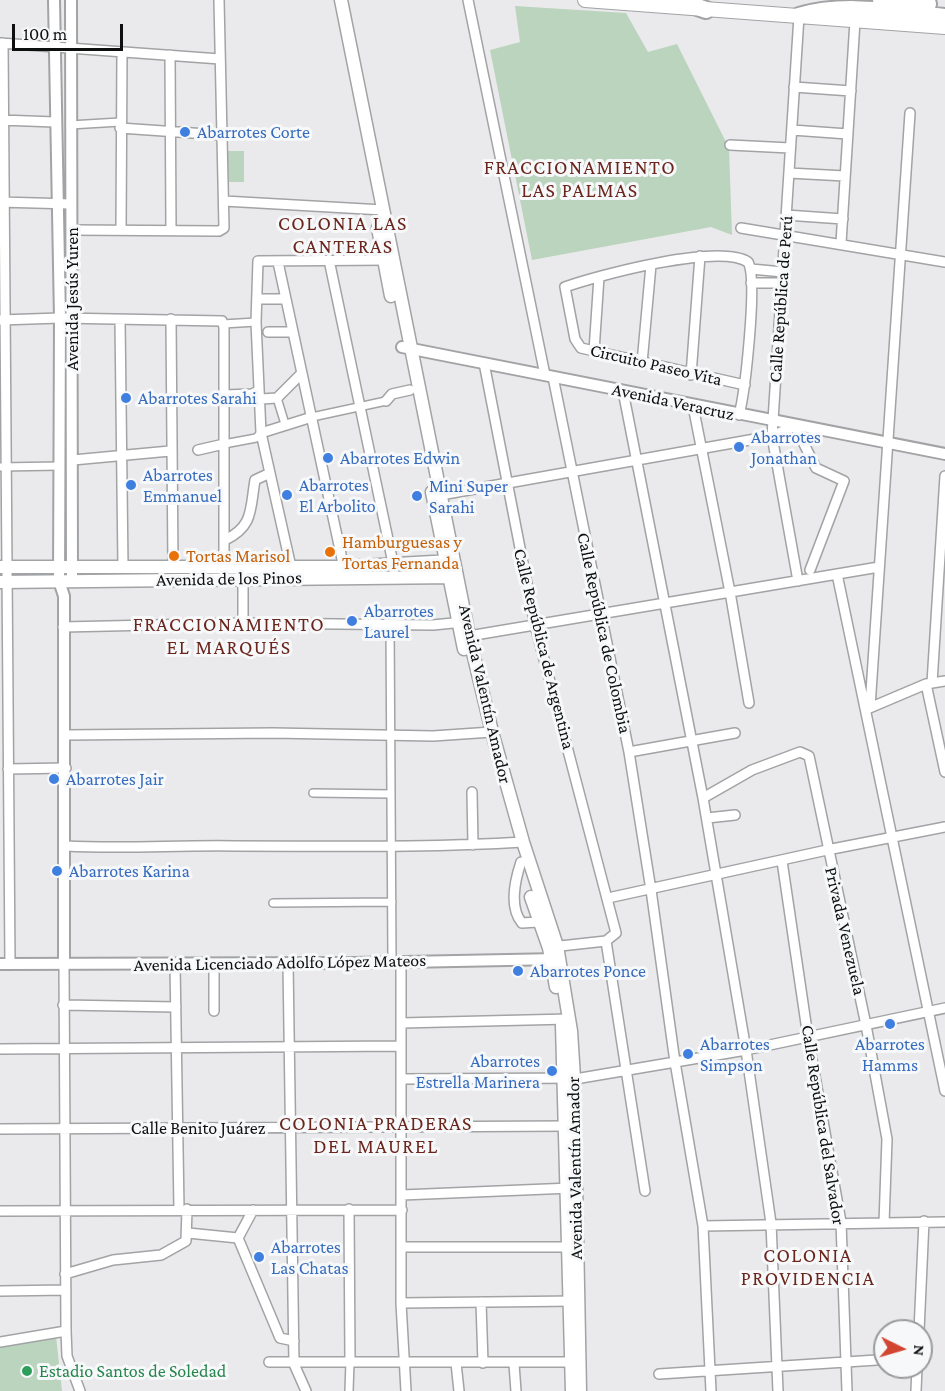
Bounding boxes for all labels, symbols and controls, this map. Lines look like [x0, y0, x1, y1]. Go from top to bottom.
scale bar [15, 12, 126, 50]
text: 100 m [23, 24, 67, 44]
place label: Abarrotes Corte [197, 121, 310, 143]
marker: Abarrotes Corte [178, 125, 192, 139]
district label: FRACCIONAMIENTO LAS PALMAS [484, 156, 676, 203]
district label: COLONIA LAS CANTERAS [278, 212, 408, 259]
street label: Calle República de Perú [764, 215, 798, 383]
street label: Avenida Jesús Yuren [61, 227, 83, 371]
street label: Circuito Paseo Vita [588, 339, 724, 391]
street label: Avenida Veracruz [610, 379, 736, 425]
place label: Abarrotes Sarahi [138, 387, 257, 409]
marker: Abarrotes Sarahi [119, 391, 133, 405]
place label: Abarrotes Jonathan [751, 426, 821, 468]
marker: Abarrotes Jonathan [732, 440, 746, 454]
place label: Abarrotes Edwin [340, 447, 460, 469]
marker: Abarrotes Edwin [321, 451, 335, 465]
place label: Abarrotes Emmanuel [143, 464, 222, 506]
place label: Abarrotes El Arbolito [299, 474, 376, 516]
place label: Mini Super Sarahi [429, 475, 508, 518]
marker: Abarrotes Emmanuel [124, 478, 138, 492]
marker: Abarrotes El Arbolito [280, 488, 294, 502]
marker: Mini Super Sarahi [410, 489, 424, 503]
place label: Hamburguesas y Tortas Fernanda [342, 531, 462, 574]
street label: Calle República de Colombia [572, 531, 636, 735]
place label: Tortas Marisol [186, 545, 290, 567]
marker: Hamburguesas y Tortas Fernanda [323, 545, 337, 559]
street label: Calle República de Argentina [509, 546, 579, 752]
marker: Tortas Marisol [167, 549, 181, 563]
street label: Avenida de los Pinos [156, 567, 302, 591]
place label: Abarrotes Laurel [364, 600, 434, 642]
street label: Avenida Valentín Amador [454, 602, 516, 786]
district label: FRACCIONAMIENTO EL MARQUÉS [133, 613, 325, 660]
marker: Abarrotes Laurel [345, 614, 359, 628]
place label: Abarrotes Jair [66, 768, 164, 790]
marker: Abarrotes Jair [47, 772, 61, 786]
place label: Abarrotes Karina [69, 860, 190, 882]
marker: Abarrotes Karina [50, 864, 64, 878]
street label: Privada Venezuela [820, 865, 870, 997]
street label: Avenida Licenciado Adolfo López Mateos [134, 950, 426, 976]
place label: Abarrotes Ponce [530, 960, 646, 982]
marker: Abarrotes Ponce [511, 964, 525, 978]
marker: Abarrotes Hamms [883, 1017, 897, 1031]
street label: Calle República del Salvador [797, 1023, 849, 1227]
place label: Abarrotes Simpson [700, 1033, 770, 1076]
place label: Abarrotes Hamms [855, 1033, 925, 1076]
marker: Abarrotes Simpson [681, 1047, 695, 1061]
place label: Abarrotes Estrella Marinera [416, 1050, 540, 1092]
marker: Abarrotes Estrella Marinera [545, 1064, 559, 1078]
street label: Avenida Valentín Amador [563, 1076, 587, 1260]
district label: COLONIA PRADERAS DEL MAUREL [279, 1112, 473, 1159]
street label: Calle Benito Juárez [131, 1117, 265, 1139]
place label: Abarrotes Las Chatas [271, 1236, 349, 1278]
district label: COLONIA PROVIDENCIA [741, 1244, 875, 1291]
marker: Abarrotes Las Chatas [252, 1250, 266, 1264]
north arrow [873, 1319, 933, 1379]
text: N [910, 1344, 928, 1357]
place label: Estadio Santos de Soledad [39, 1360, 226, 1382]
marker: Estadio Santos de Soledad [20, 1364, 34, 1378]

